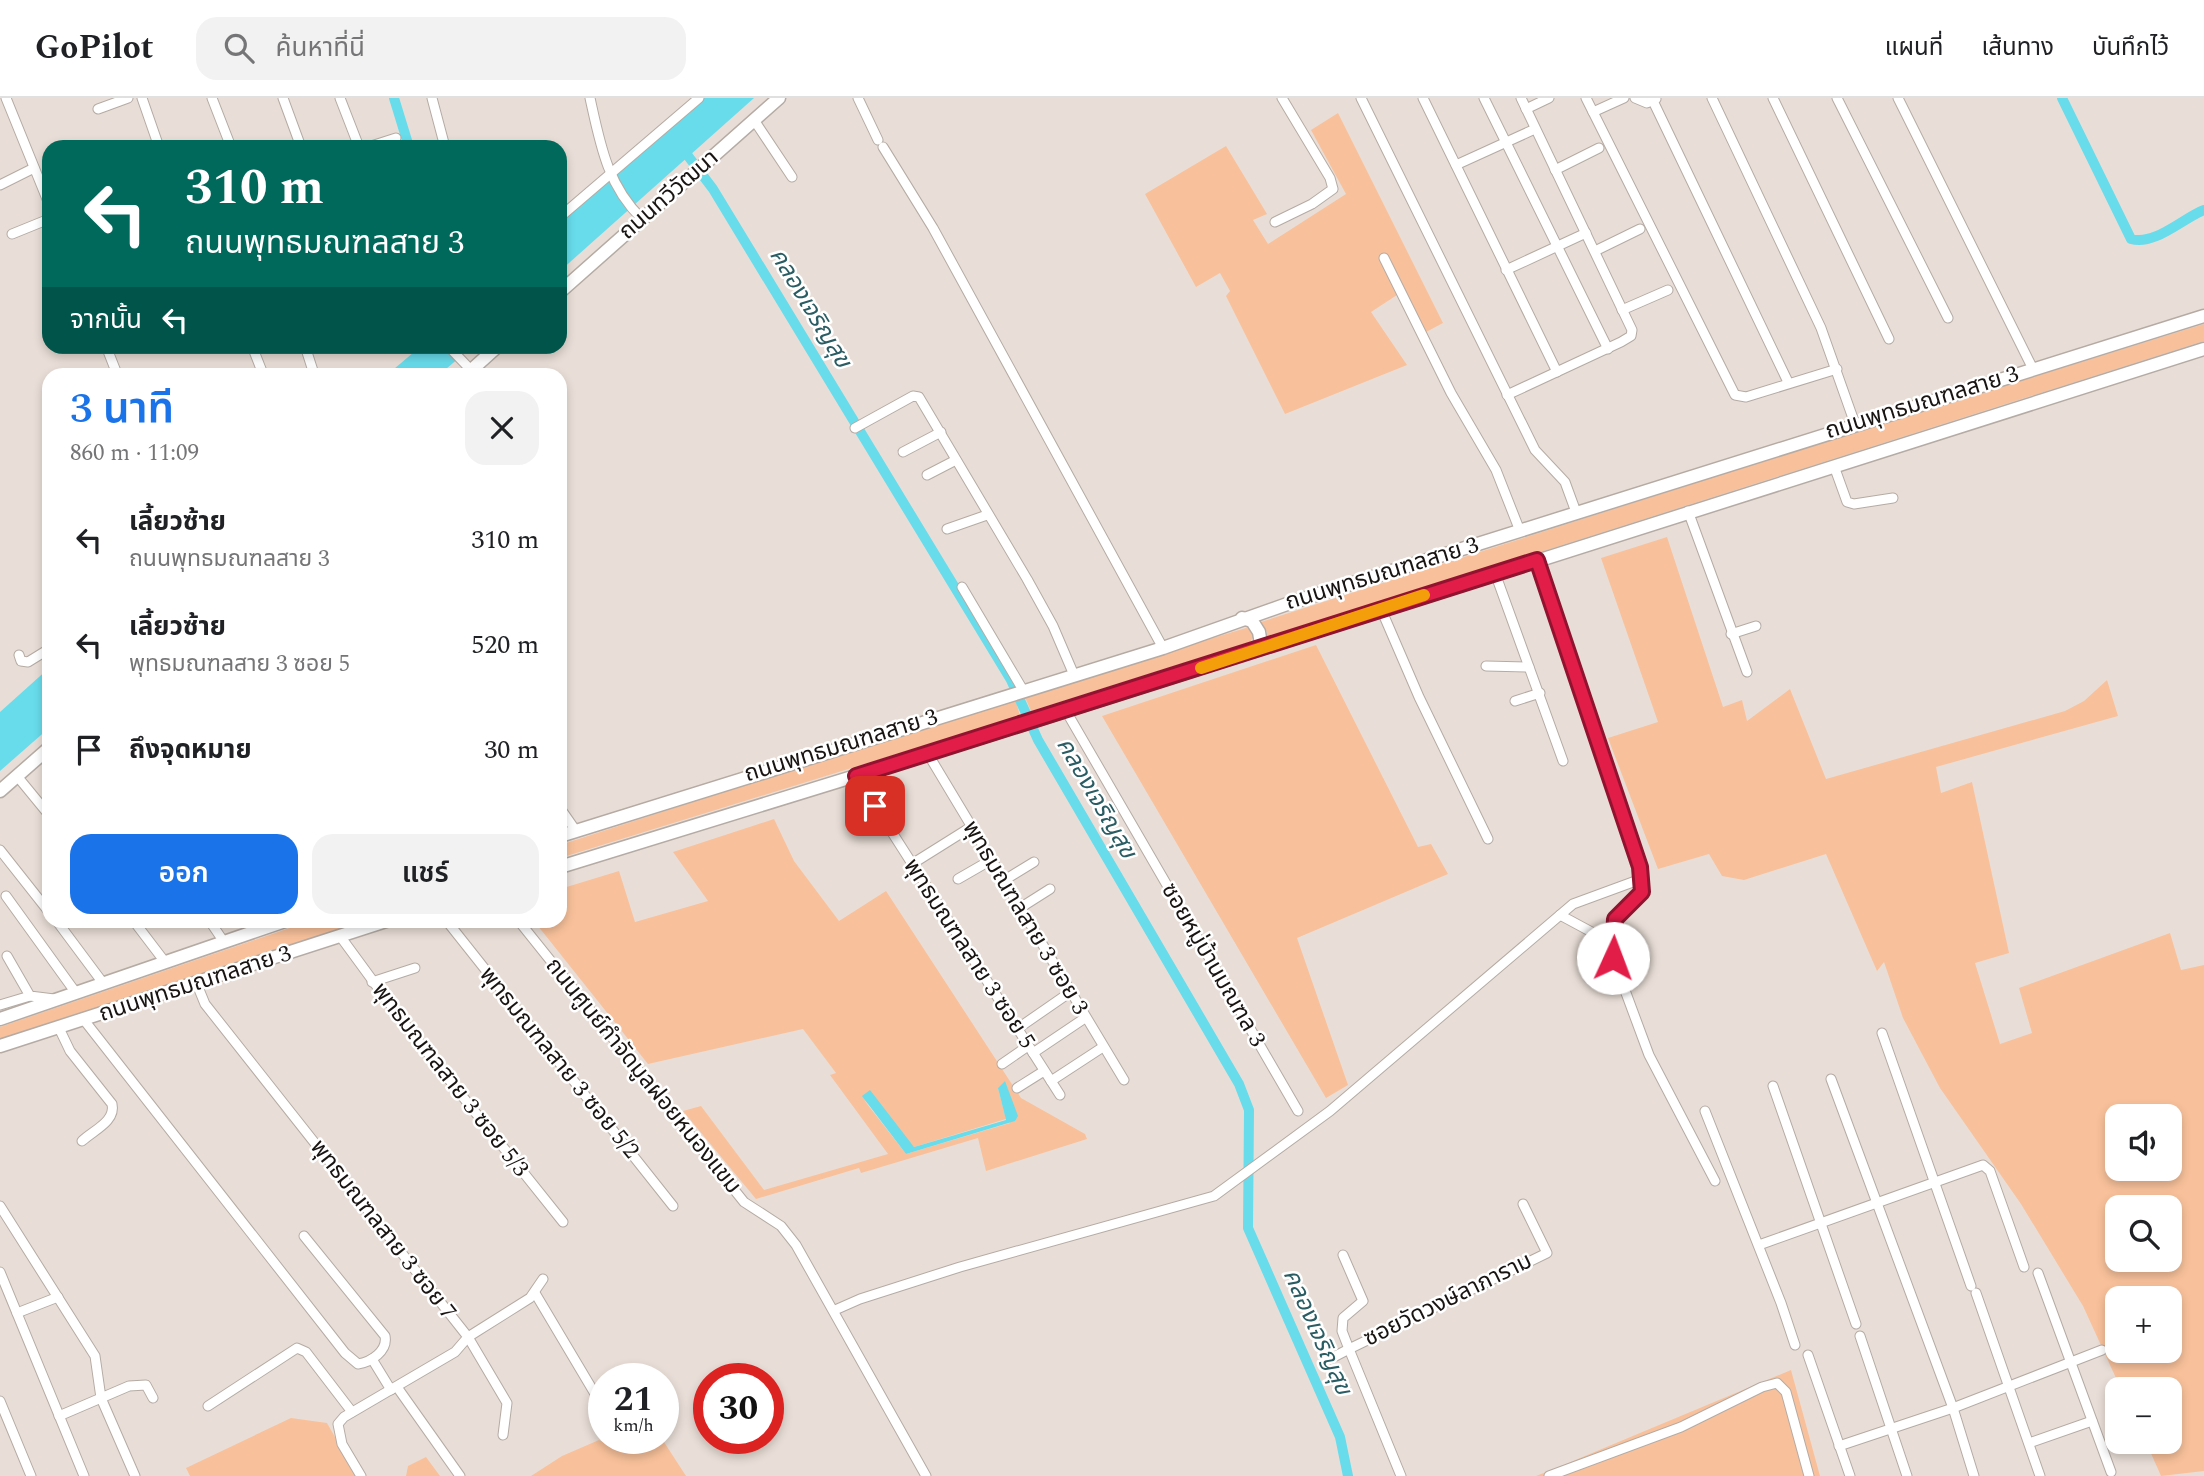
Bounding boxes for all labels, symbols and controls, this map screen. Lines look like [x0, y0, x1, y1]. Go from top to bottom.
search box [196, 17, 686, 80]
text: GoPilot [35, 23, 154, 73]
text: ค้นหาที่นี่ [276, 28, 365, 68]
icon: search [220, 29, 258, 67]
text: แผนที่ [1885, 30, 1943, 66]
text: เส้นทาง [1981, 30, 2054, 66]
text: บันทึกไว้ [2092, 30, 2169, 66]
street label: ถนนทวีวัฒนา [611, 141, 727, 249]
text: 310 m [185, 151, 324, 226]
icon: left [70, 168, 161, 259]
text: ถนนพุทธมณฑลสาย 3 [185, 219, 464, 268]
water label: คลองเจริญสุข [760, 241, 861, 377]
text: จากนั้น [70, 300, 142, 340]
icon: left [156, 301, 194, 339]
street label: ถนนพุทธมณฑลสาย 3 [1821, 357, 2023, 449]
text: 3 นาที [70, 378, 174, 441]
button: close [465, 391, 539, 465]
text: 860 m · 11:09 [70, 436, 199, 471]
text: เลี้ยวซ้าย [129, 502, 226, 542]
text: 310 m [471, 520, 539, 560]
icon: left [70, 521, 108, 559]
street label: ถนนพุทธมณฑลสาย 3 [1281, 528, 1483, 620]
text: ถนนพุทธมณฑลสาย 3 [129, 542, 330, 577]
text: เลี้ยวซ้าย [129, 607, 226, 647]
text: 520 m [471, 625, 539, 665]
icon: left [70, 626, 108, 664]
text: พุทธมณฑลสาย 3 ซอย 5 [129, 647, 350, 682]
street label: ถนนพุทธมณฑลสาย 3 [740, 700, 942, 792]
text: ถึงจุดหมาย [129, 730, 252, 770]
text: 30 m [484, 730, 539, 770]
icon: arrive [70, 731, 108, 769]
water label: คลองเจริญสุข [1047, 731, 1146, 867]
pin [845, 776, 905, 836]
icon: arrive [856, 787, 894, 825]
street label: พุทธมณฑลสาย 3 ซอย 3 [953, 814, 1097, 1022]
button: ออก [70, 834, 298, 914]
button: แชร์ [312, 834, 539, 914]
street label: พุทธมณฑลสาย 3 ซอย 5 [894, 852, 1044, 1056]
street label: ซอยหมู่บ้านมณฑล 3 [1152, 876, 1274, 1054]
position arrow [1576, 921, 1650, 995]
street label: ถนนพุทธมณฑลสาย 3 [94, 936, 296, 1032]
street label: ถนนศูนย์กำจัดมูลฝอยหนองแขม [536, 950, 750, 1202]
street label: พุทธมณฑลสาย 3 ซอย 5/2 [470, 959, 648, 1167]
street label: พุทธมณฑลสาย 3 ซอย 5/3 [363, 975, 537, 1185]
map controls [2105, 1104, 2182, 1454]
button: sound [2105, 1104, 2182, 1181]
street label: พุทธมณฑลสาย 3 ซอย 7 [301, 1132, 465, 1328]
button: search [2105, 1195, 2182, 1272]
street label: ซอยวัดวงษ์ลาภาราม [1358, 1244, 1538, 1356]
water label: คลองเจริญสุข [1273, 1263, 1362, 1403]
button: + [2105, 1286, 2182, 1363]
speed limit sign: 30 [693, 1363, 784, 1454]
text: 21 [614, 1373, 653, 1426]
button: − [2105, 1377, 2182, 1454]
text: km/h [613, 1412, 654, 1439]

